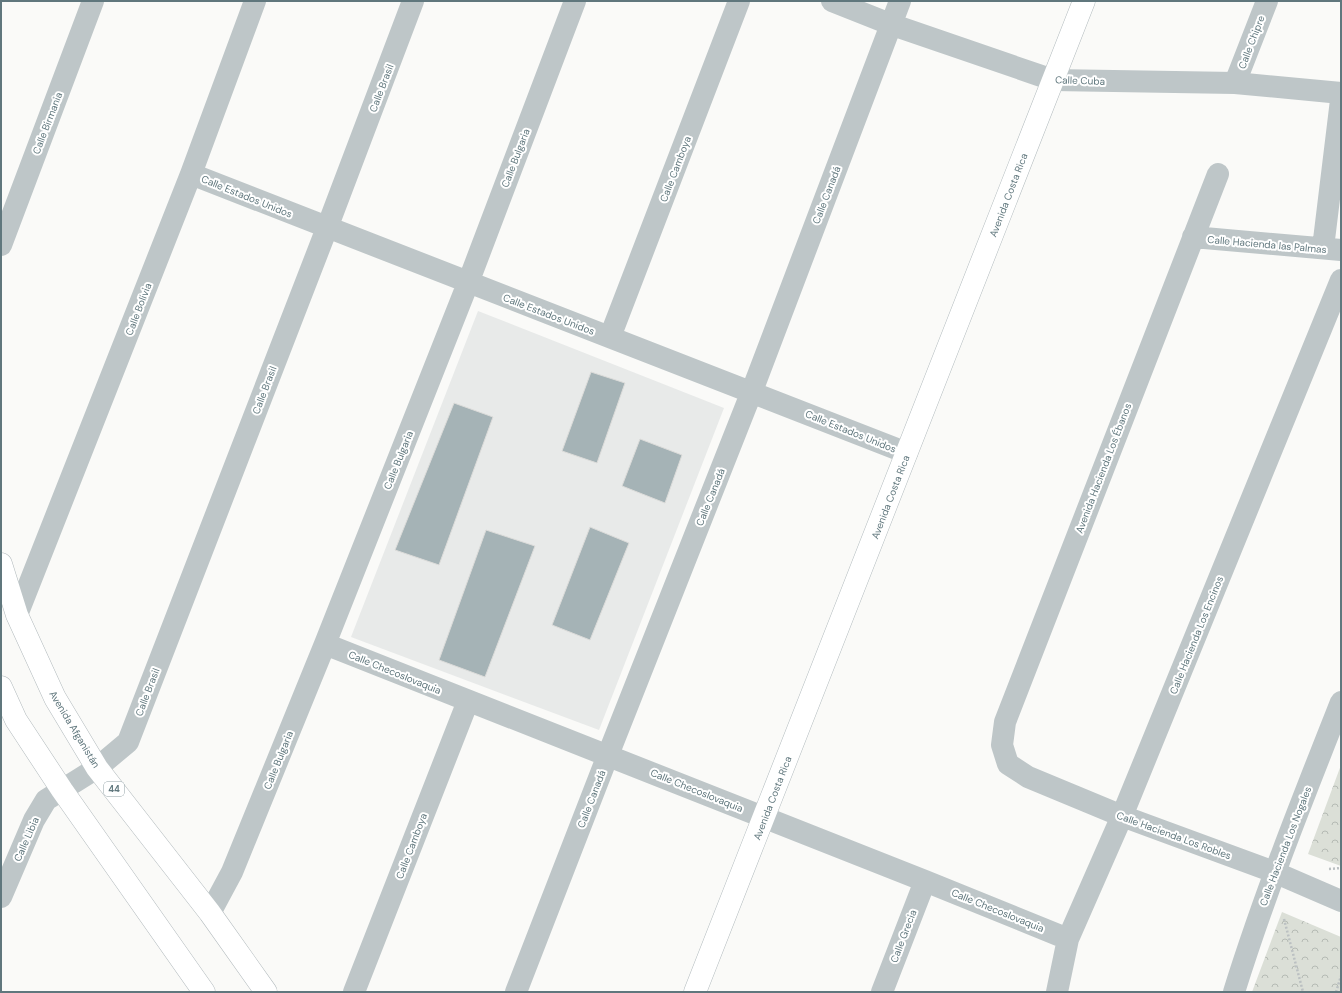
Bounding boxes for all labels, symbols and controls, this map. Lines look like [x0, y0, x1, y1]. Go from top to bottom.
street label: Calle Chipre [1235, 13, 1268, 71]
street label: Calle Brasil [366, 62, 397, 114]
street label: Calle Cuba [1055, 73, 1105, 88]
street label: Calle Birmania [30, 90, 65, 156]
street label: Calle Bulgaria [498, 127, 533, 189]
street label: Calle Camboya [657, 134, 694, 204]
street label: Avenida Costa Rica [986, 151, 1030, 239]
street label: Calle Canadá [809, 164, 843, 226]
street label: Calle Estados Unidos [199, 172, 294, 221]
street label: Calle Hacienda las Palmas [1207, 233, 1327, 256]
street label: Calle Bolivia [123, 281, 154, 337]
street label: Calle Estados Unidos [501, 291, 596, 338]
street label: Calle Brasil [249, 364, 280, 416]
street label: Avenida Hacienda Los Ébanos [1073, 401, 1134, 535]
street label: Calle Estados Unidos [803, 407, 898, 456]
street label: Calle Bulgaria [381, 429, 416, 491]
street label: Avenida Costa Rica [868, 453, 912, 541]
street label: Calle Canadá [693, 467, 728, 528]
street label: Calle Hacienda Los Encinos [1167, 574, 1226, 696]
street label: Calle Checoslovaquia [347, 648, 443, 697]
street label: Calle Brasil [132, 666, 163, 718]
street label: Avenida Afganistán [46, 688, 103, 770]
street label: Calle Bulgaria [261, 729, 296, 791]
street label: Avenida Costa Rica [750, 754, 794, 842]
street label: Calle Checoslovaquia [649, 766, 745, 815]
street label: Calle Canadá [574, 768, 608, 830]
road number: 44 [104, 782, 124, 796]
street label: Calle Hacienda Los Nogales [1257, 785, 1314, 908]
street label: Calle Hacienda Los Robles [1115, 809, 1233, 862]
street label: Calle Camboya [393, 811, 430, 881]
street label: Calle Libia [11, 815, 42, 863]
street label: Calle Checoslovaquia [950, 886, 1046, 935]
street label: Calle Grecia [887, 908, 920, 965]

